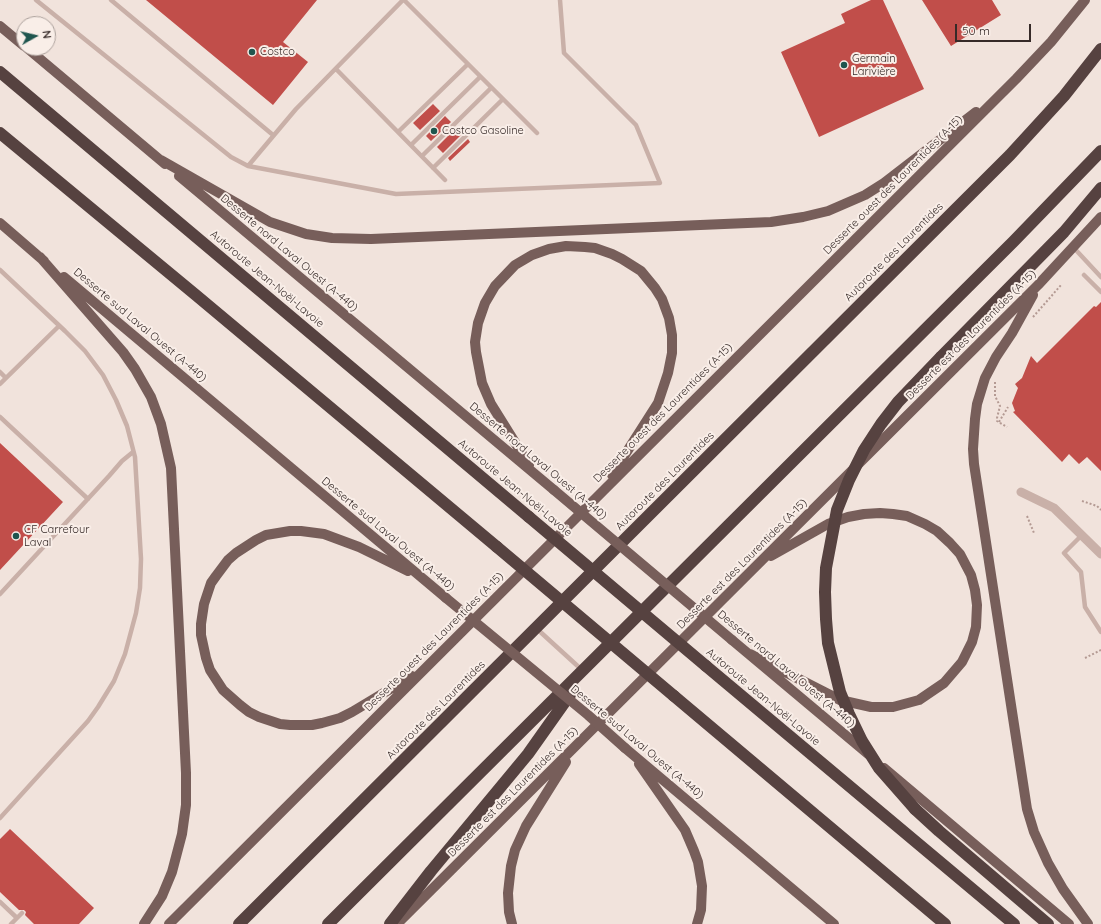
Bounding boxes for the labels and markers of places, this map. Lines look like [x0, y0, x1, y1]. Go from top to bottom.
place label: Costco [260, 45, 295, 59]
marker: Costco [247, 47, 257, 57]
place label: Germain Larivière [852, 52, 896, 78]
marker: Germain Larivière [839, 60, 849, 70]
place label: Costco Gasoline [442, 124, 524, 138]
marker: Costco Gasoline [429, 126, 439, 136]
place label: CF Carrefour Laval [24, 523, 89, 549]
marker: CF Carrefour Laval [11, 531, 21, 541]

